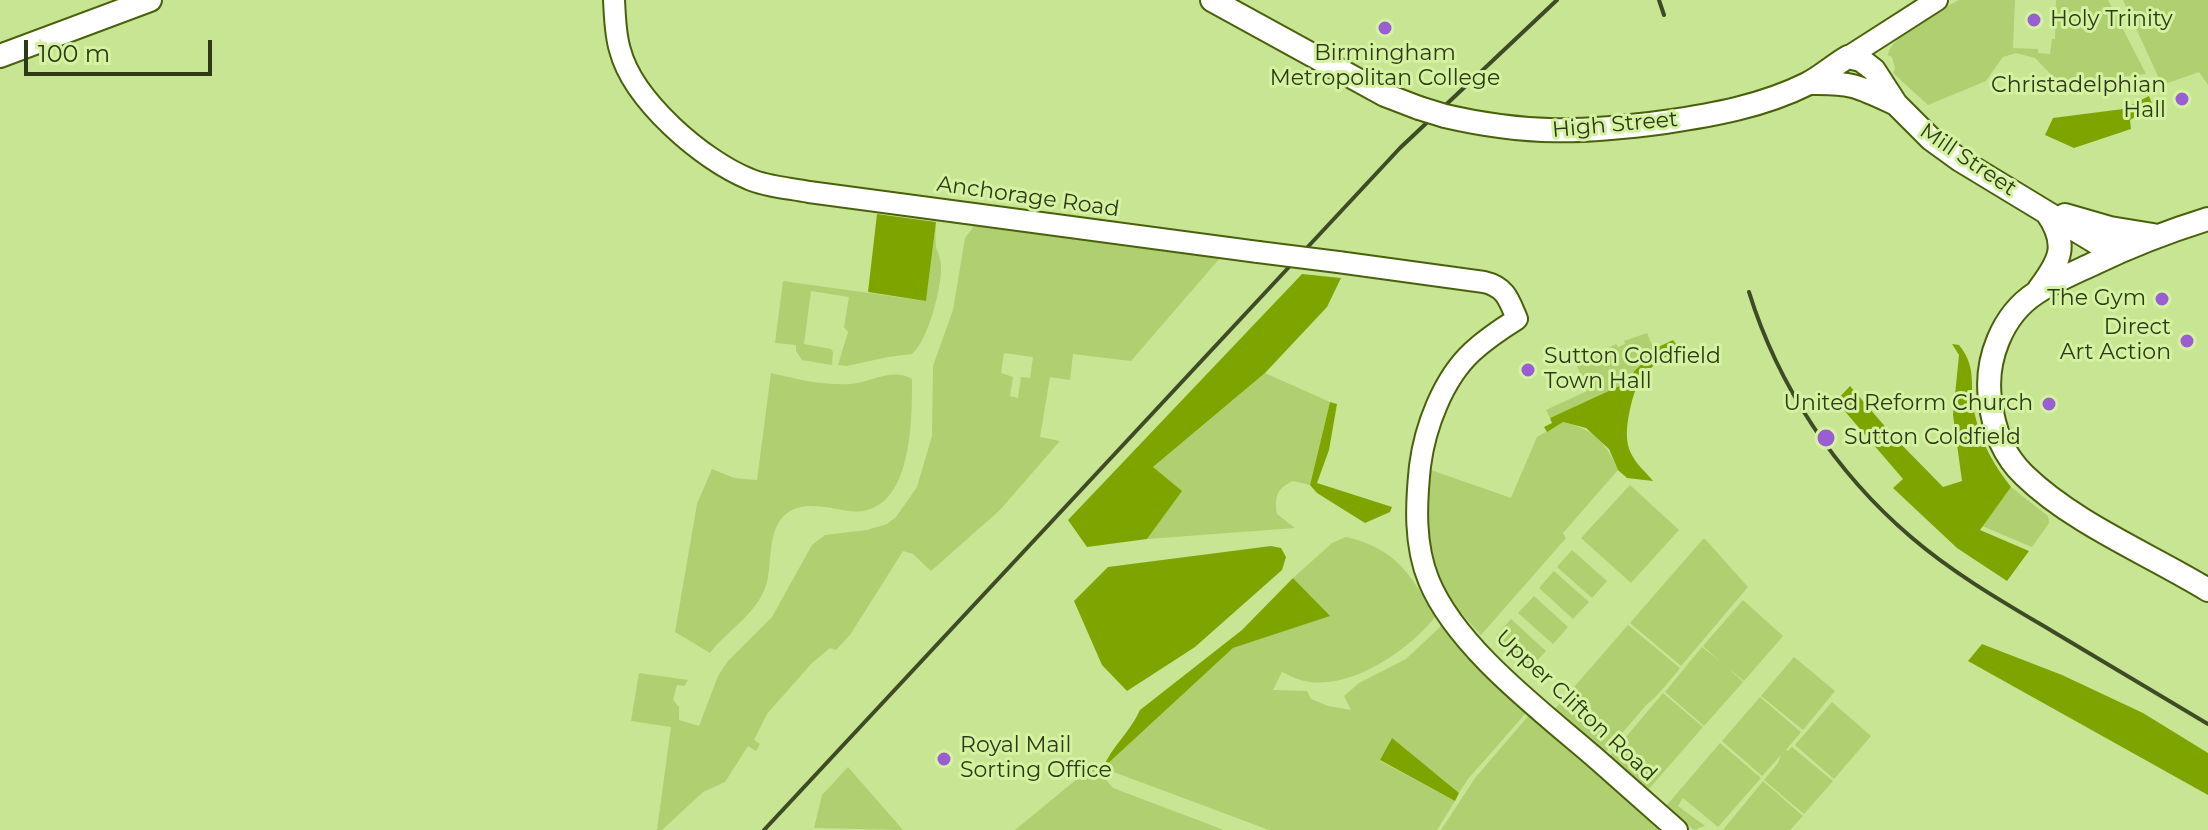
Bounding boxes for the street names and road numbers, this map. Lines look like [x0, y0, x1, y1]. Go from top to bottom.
street label: High Street [1551, 106, 1679, 144]
street label: Mill Street [1915, 118, 2021, 202]
street label: Anchorage Road [935, 171, 1121, 223]
street label: Upper Clifton Road [1490, 625, 1662, 787]

